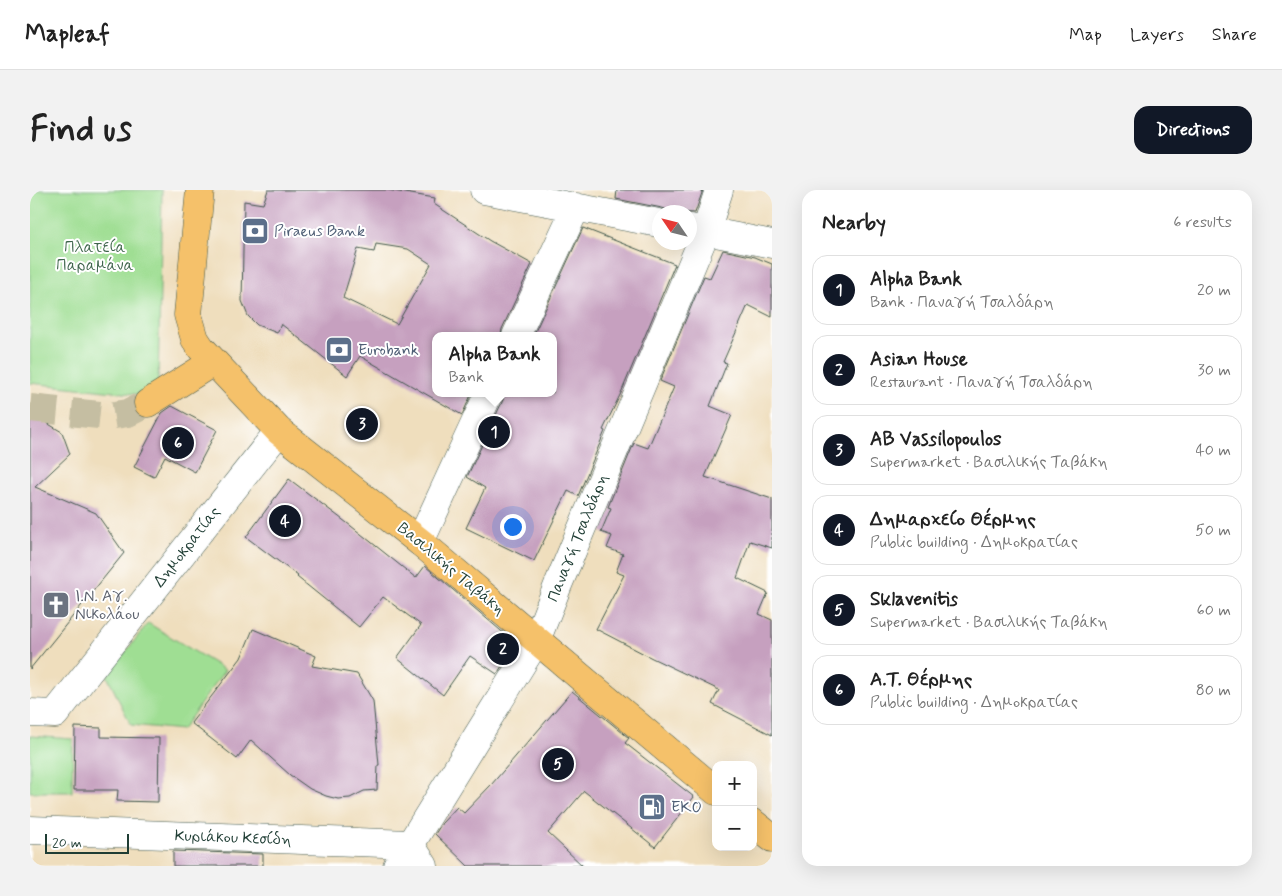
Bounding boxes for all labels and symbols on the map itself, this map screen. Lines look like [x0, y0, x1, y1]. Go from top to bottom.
north arrow [652, 205, 697, 250]
bank icon: Piraeus Bank [240, 216, 270, 246]
place label: Piraeus Bank [274, 221, 365, 242]
park label: Πλατεία Παραμάνα [56, 237, 134, 276]
bank icon: Eurobank [324, 335, 354, 365]
place label: Eurobank [358, 340, 419, 361]
pin: 3 [346, 405, 378, 443]
pin: 1 [478, 413, 510, 451]
pin: 6 [162, 424, 194, 462]
street label: Παναγή Τσαλδάρη [543, 471, 613, 605]
street label: Δημοκρατίας [149, 502, 225, 592]
pin: 4 [269, 502, 301, 540]
your location [500, 514, 526, 540]
street label: Βασιλικής Ταβάκη [393, 518, 509, 620]
place label: Ι.Ν. Αγ. Νικολάου [75, 586, 139, 625]
church icon: Ι.Ν. Αγ. Νικολάου [41, 590, 71, 620]
pin: 2 [487, 630, 519, 668]
pin: 5 [542, 745, 574, 783]
fuel station icon: EKO [637, 792, 667, 822]
place label: EKO [671, 797, 702, 818]
street label: Κυριάκου Κεσίδη [174, 825, 292, 851]
scale bar [45, 831, 129, 854]

